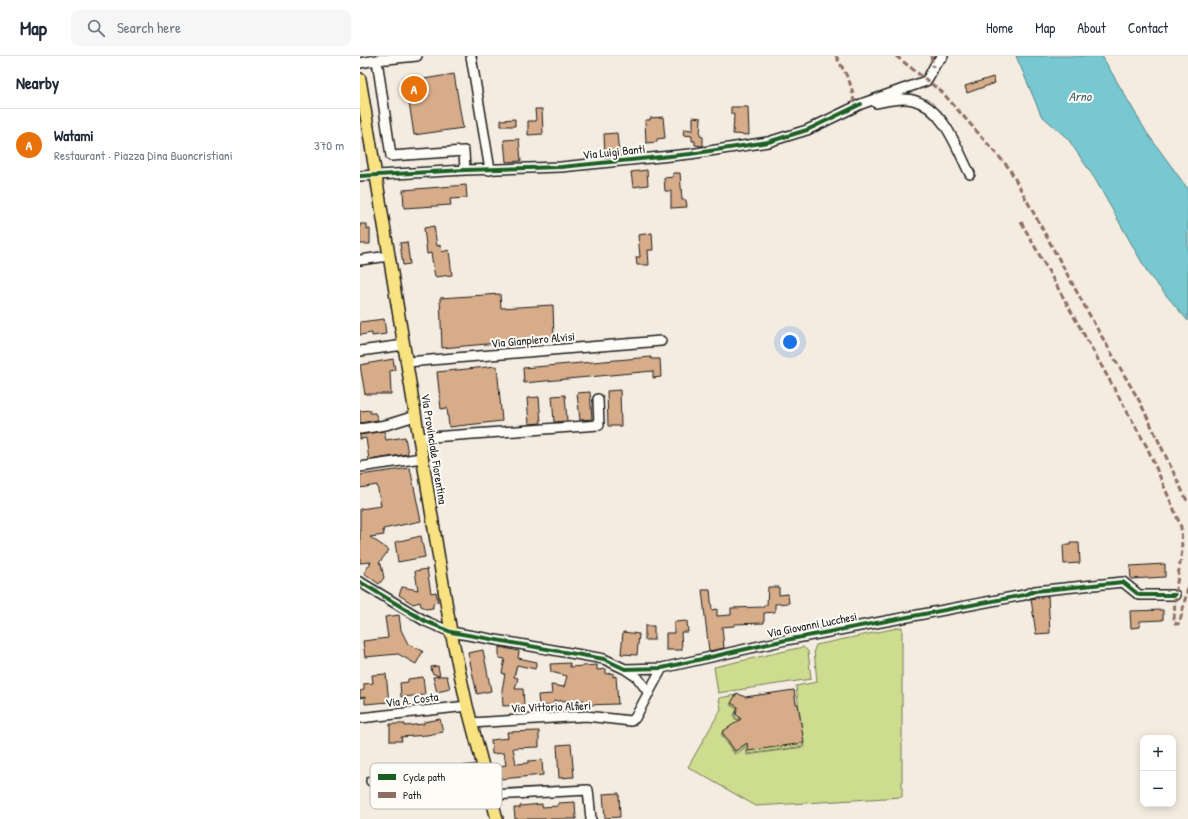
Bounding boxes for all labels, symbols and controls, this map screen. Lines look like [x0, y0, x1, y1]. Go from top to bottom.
search box [71, 10, 351, 46]
text: Map [20, 15, 47, 41]
icon: search [85, 17, 107, 39]
text: Search here [117, 17, 181, 38]
text: Home [986, 18, 1013, 37]
text: Map [1035, 18, 1055, 37]
text: About [1077, 18, 1106, 37]
text: Contact [1128, 18, 1168, 37]
text: Nearby [16, 71, 59, 94]
pin: A [401, 74, 427, 104]
water label: Arno [1069, 87, 1093, 105]
text: Watami [54, 125, 94, 146]
text: A [26, 136, 32, 154]
text: 370 m [314, 136, 344, 154]
street label: Via Luigi Banti [582, 140, 646, 163]
text: Restaurant · Piazza Dina Buoncristiani [54, 146, 233, 164]
street label: Via Gianpiero Alvisi [490, 327, 576, 352]
your location [780, 332, 800, 352]
street label: Via Provinciale Fiorentina [417, 392, 452, 506]
street label: Via Giovanni Lucchesi [765, 607, 859, 642]
street label: Via A. Costa [385, 688, 440, 711]
street label: Via Vittorio Alfieri [511, 697, 591, 716]
map controls [1140, 735, 1176, 807]
button: + [1140, 735, 1176, 771]
legend [370, 763, 502, 809]
text: Cycle path [403, 770, 446, 784]
button: − [1140, 771, 1176, 807]
text: Path [403, 788, 421, 802]

